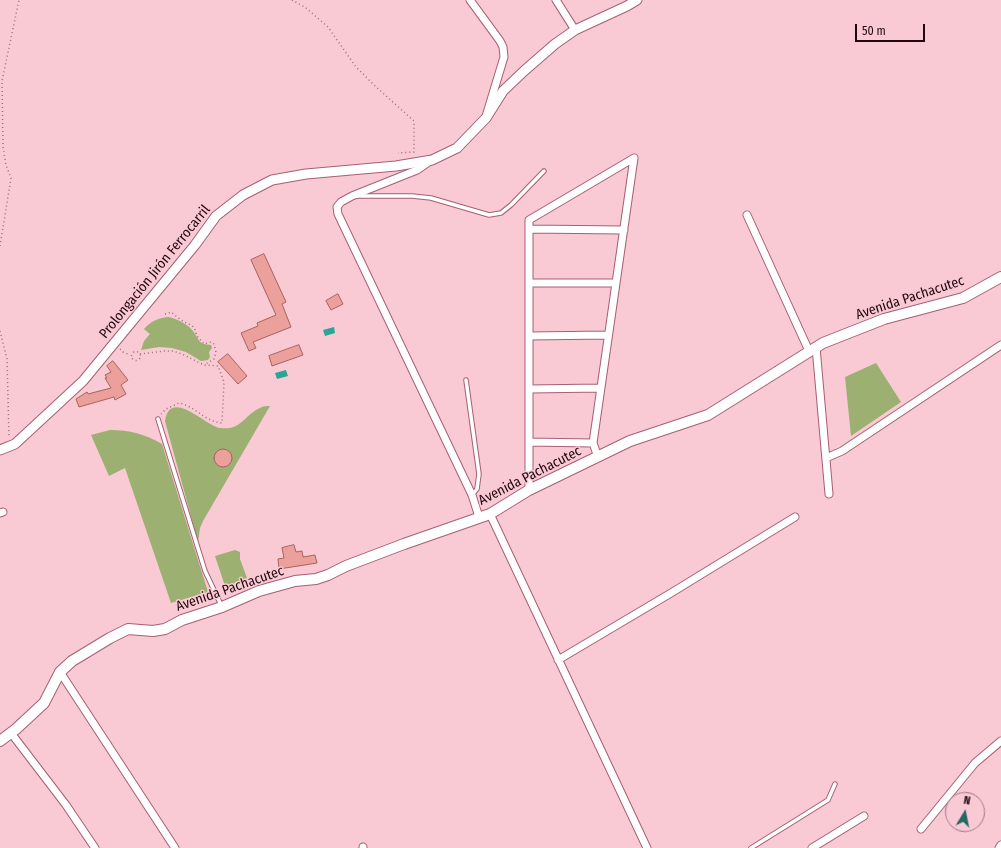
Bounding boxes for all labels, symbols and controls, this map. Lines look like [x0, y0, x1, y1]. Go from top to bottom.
scale bar [857, 16, 927, 42]
text: 50 m [862, 24, 886, 38]
street label: Prolongación Jirón Ferrocarril [96, 202, 214, 342]
street label: Avenida Pachacutec [854, 273, 966, 323]
street label: Avenida Pachacutec [476, 443, 584, 509]
street label: Avenida Pachacutec [174, 563, 286, 615]
north arrow [945, 792, 985, 832]
text: N [963, 794, 971, 808]

